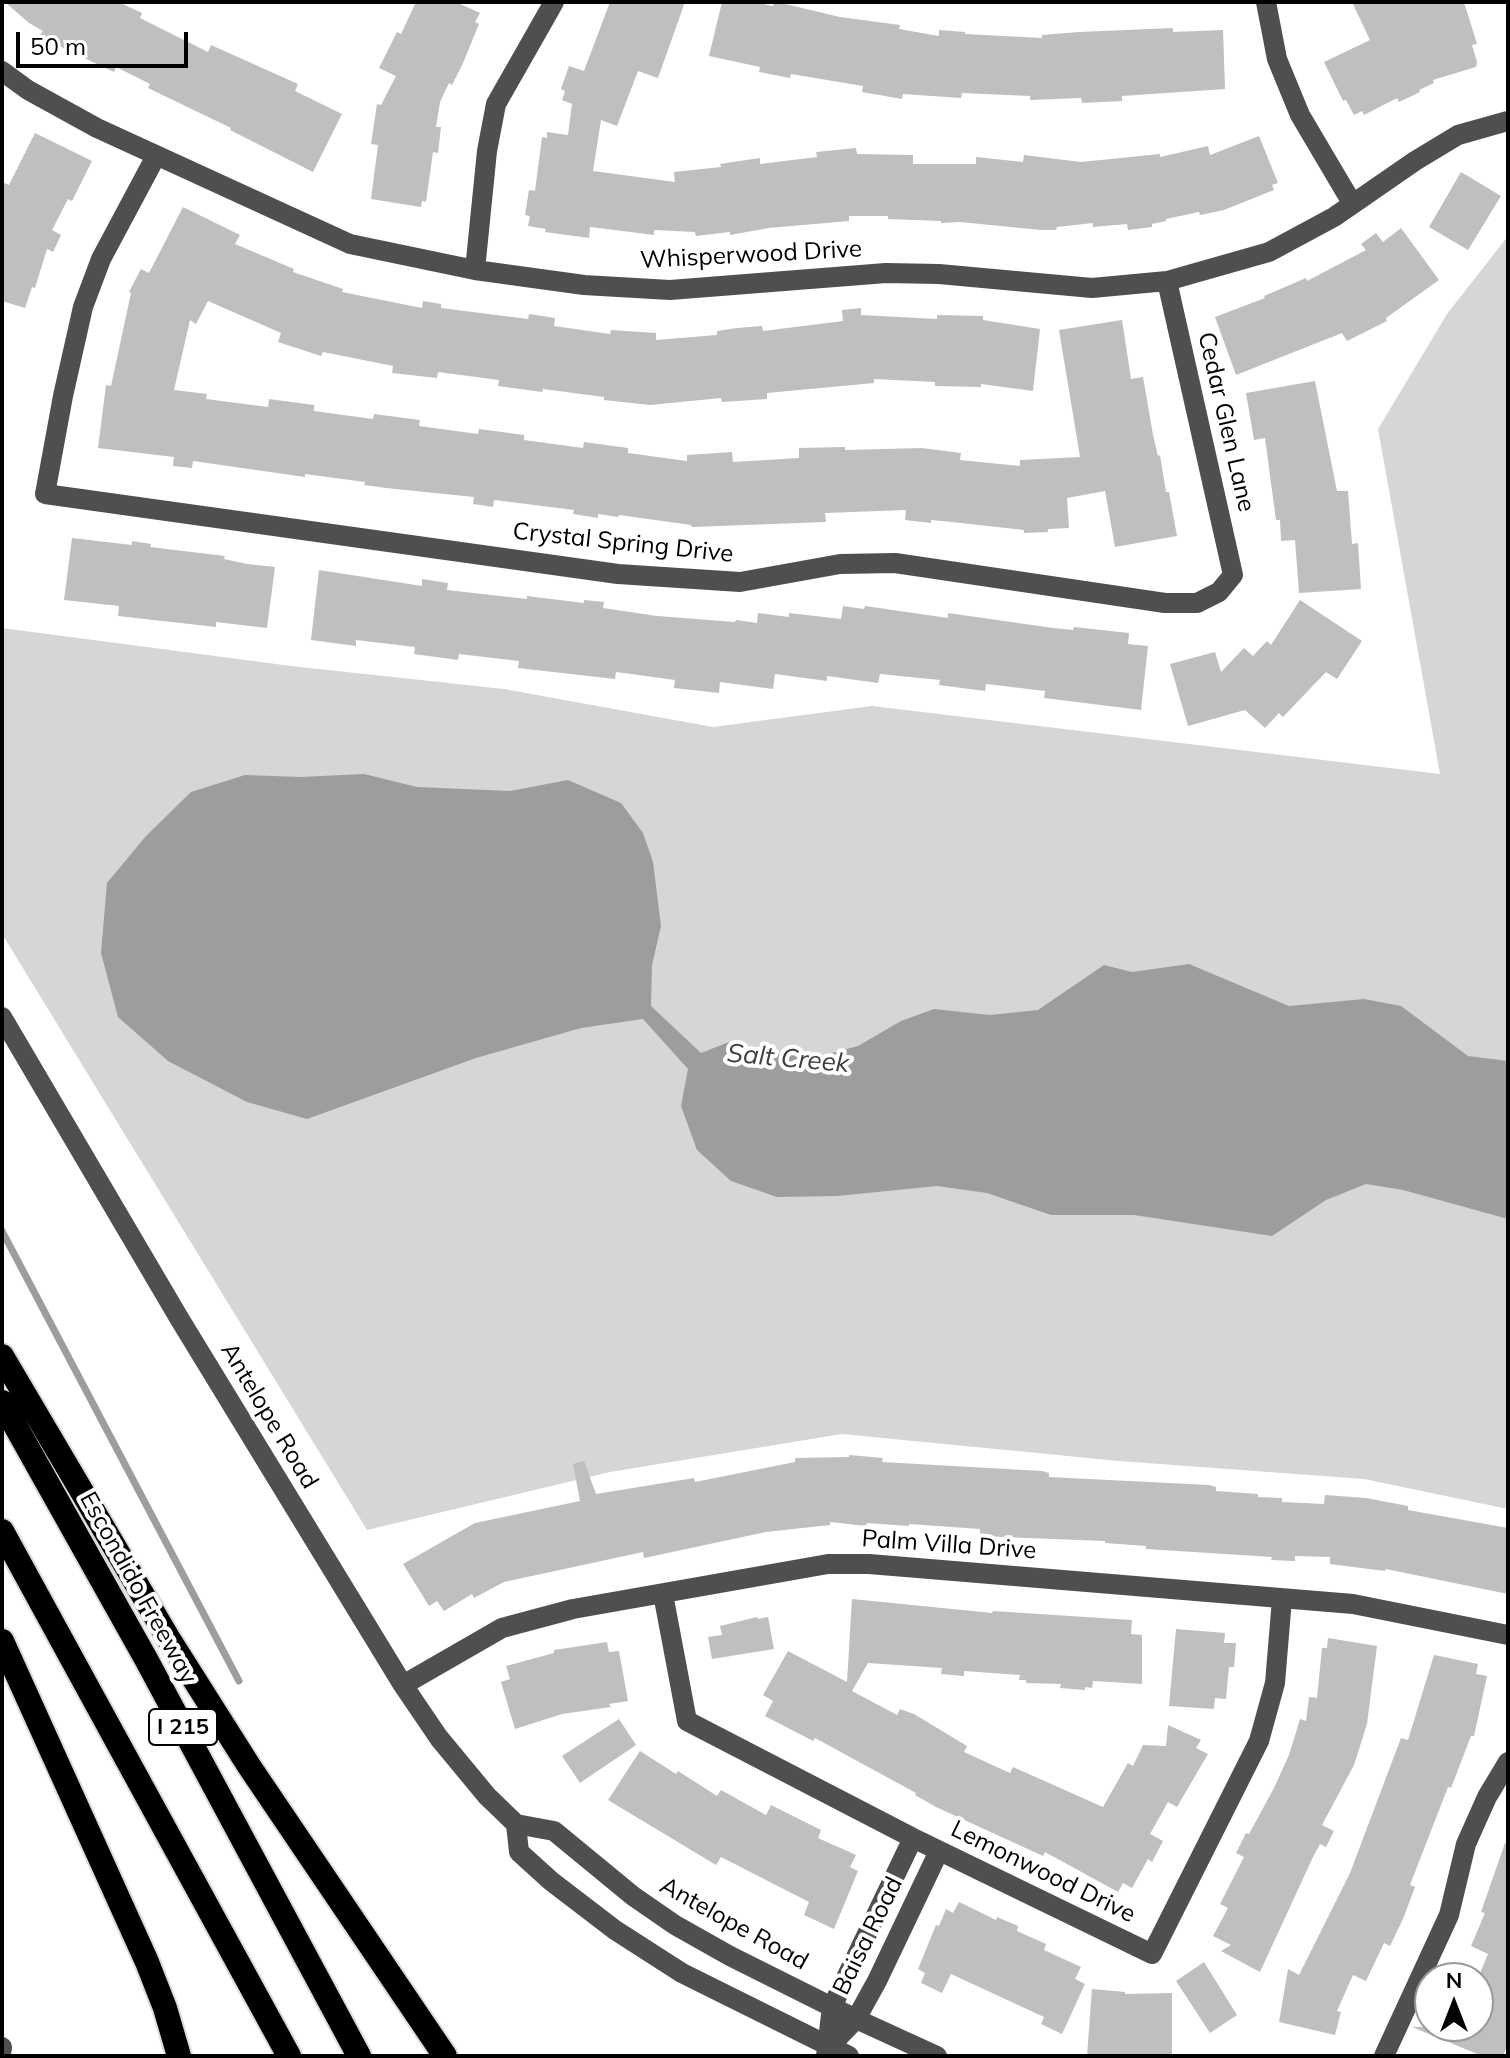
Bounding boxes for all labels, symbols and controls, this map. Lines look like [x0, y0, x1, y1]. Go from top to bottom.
scale bar [20, 16, 192, 66]
text: 50 m [30, 31, 86, 61]
street label: Whisperwood Drive [639, 235, 863, 275]
street label: Cedar Glen Lane [1191, 329, 1261, 515]
street label: Crystal Spring Drive [511, 517, 735, 569]
water label: Salt Creek [726, 1038, 850, 1080]
street label: Antelope Road [214, 1338, 324, 1494]
street label: Escondido Freeway [73, 1487, 203, 1689]
street label: Palm Villa Drive [861, 1525, 1037, 1565]
road number: I 215 [149, 1709, 217, 1745]
street label: Lemonwood Drive [946, 1815, 1140, 1929]
street label: Antelope Road [655, 1871, 813, 1977]
street label: Baisa Road [827, 1872, 909, 2000]
north arrow [1414, 1962, 1494, 2042]
text: N [1446, 1966, 1462, 1994]

